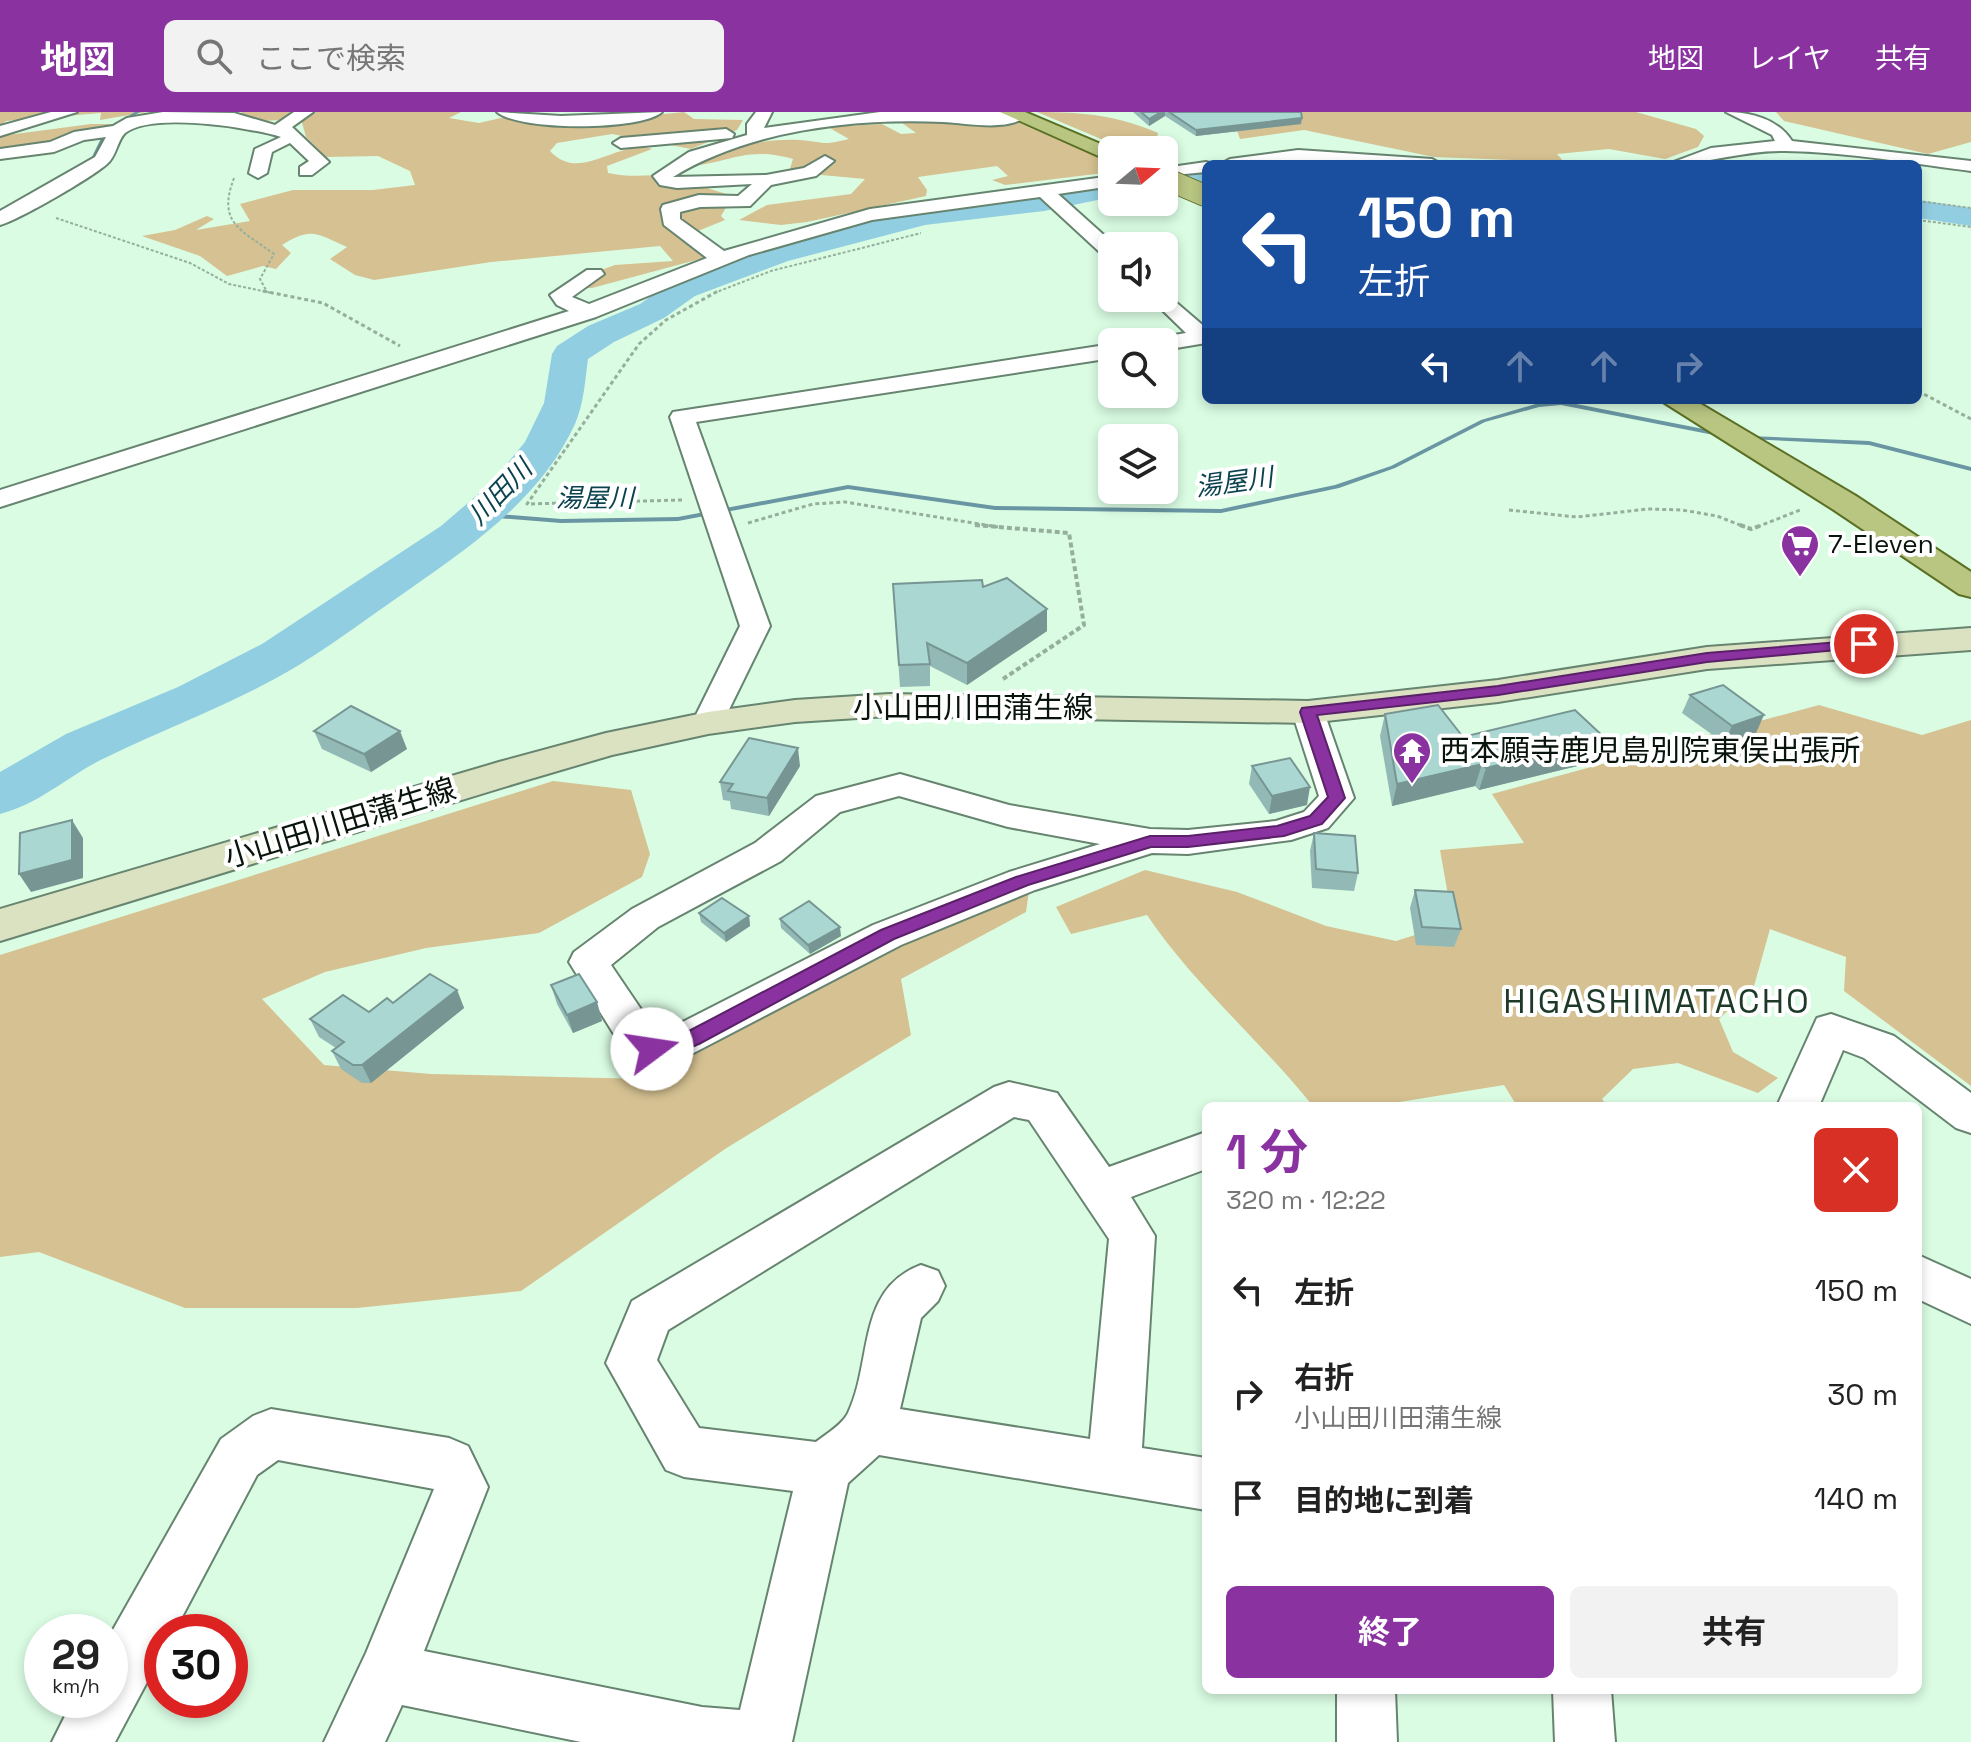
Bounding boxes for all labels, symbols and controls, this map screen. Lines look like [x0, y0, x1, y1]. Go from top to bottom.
search box [164, 20, 724, 92]
icon: search [192, 34, 236, 78]
text: 地図 [40, 36, 116, 84]
text: ここで検索 [256, 39, 406, 78]
text: 地図 [1648, 40, 1704, 76]
text: レイヤ [1748, 40, 1831, 76]
text: 共有 [1875, 40, 1931, 76]
north arrow [1098, 136, 1178, 216]
map controls [1098, 136, 1178, 504]
text: 150 m [1358, 182, 1515, 253]
icon: left [1226, 192, 1330, 296]
button: sound [1098, 232, 1178, 312]
text: 左折 [1358, 259, 1430, 305]
button: search [1098, 328, 1178, 408]
icon: left [1414, 344, 1458, 388]
icon: ahead [1498, 344, 1542, 388]
icon: ahead [1582, 344, 1626, 388]
icon: right [1666, 344, 1710, 388]
button: layers [1098, 424, 1178, 504]
water label: 川田川 [461, 450, 541, 532]
water label: 湯屋川 [1193, 459, 1278, 504]
water label: 湯屋川 [556, 481, 637, 515]
supermarket icon: 7-Eleven [1779, 523, 1821, 578]
place label: 7-Eleven [1828, 527, 1934, 561]
pin [1830, 610, 1898, 678]
icon: arrive [1842, 622, 1886, 666]
street label: 小山田川田蒲生線 [853, 688, 1093, 727]
temple icon: 西本願寺鹿児島別院東俣出張所 [1391, 730, 1433, 785]
place label: 西本願寺鹿児島別院東俣出張所 [1440, 731, 1860, 770]
street label: 小山田川田蒲生線 [219, 769, 460, 876]
district label: HIGASHIMATACHO [1503, 980, 1811, 1023]
position arrow [610, 1007, 694, 1091]
text: 1 分 [1226, 1122, 1308, 1183]
button: close [1814, 1128, 1898, 1212]
text: 320 m · 12:22 [1226, 1183, 1386, 1217]
icon: left [1226, 1268, 1270, 1312]
text: 150 m [1815, 1271, 1898, 1310]
text: 左折 [1294, 1273, 1354, 1312]
text: 右折 [1294, 1358, 1354, 1397]
icon: right [1226, 1372, 1270, 1416]
text: 30 m [1827, 1375, 1898, 1414]
text: 小山田川田蒲生線 [1294, 1401, 1502, 1435]
icon: arrive [1226, 1476, 1270, 1520]
text: 140 m [1814, 1479, 1898, 1518]
text: 目的地に到着 [1294, 1481, 1474, 1520]
button: 終了 [1226, 1586, 1554, 1678]
button: 共有 [1570, 1586, 1898, 1678]
speed limit sign: 30 [144, 1614, 248, 1718]
text: 29 [52, 1630, 100, 1681]
text: km/h [52, 1673, 100, 1699]

